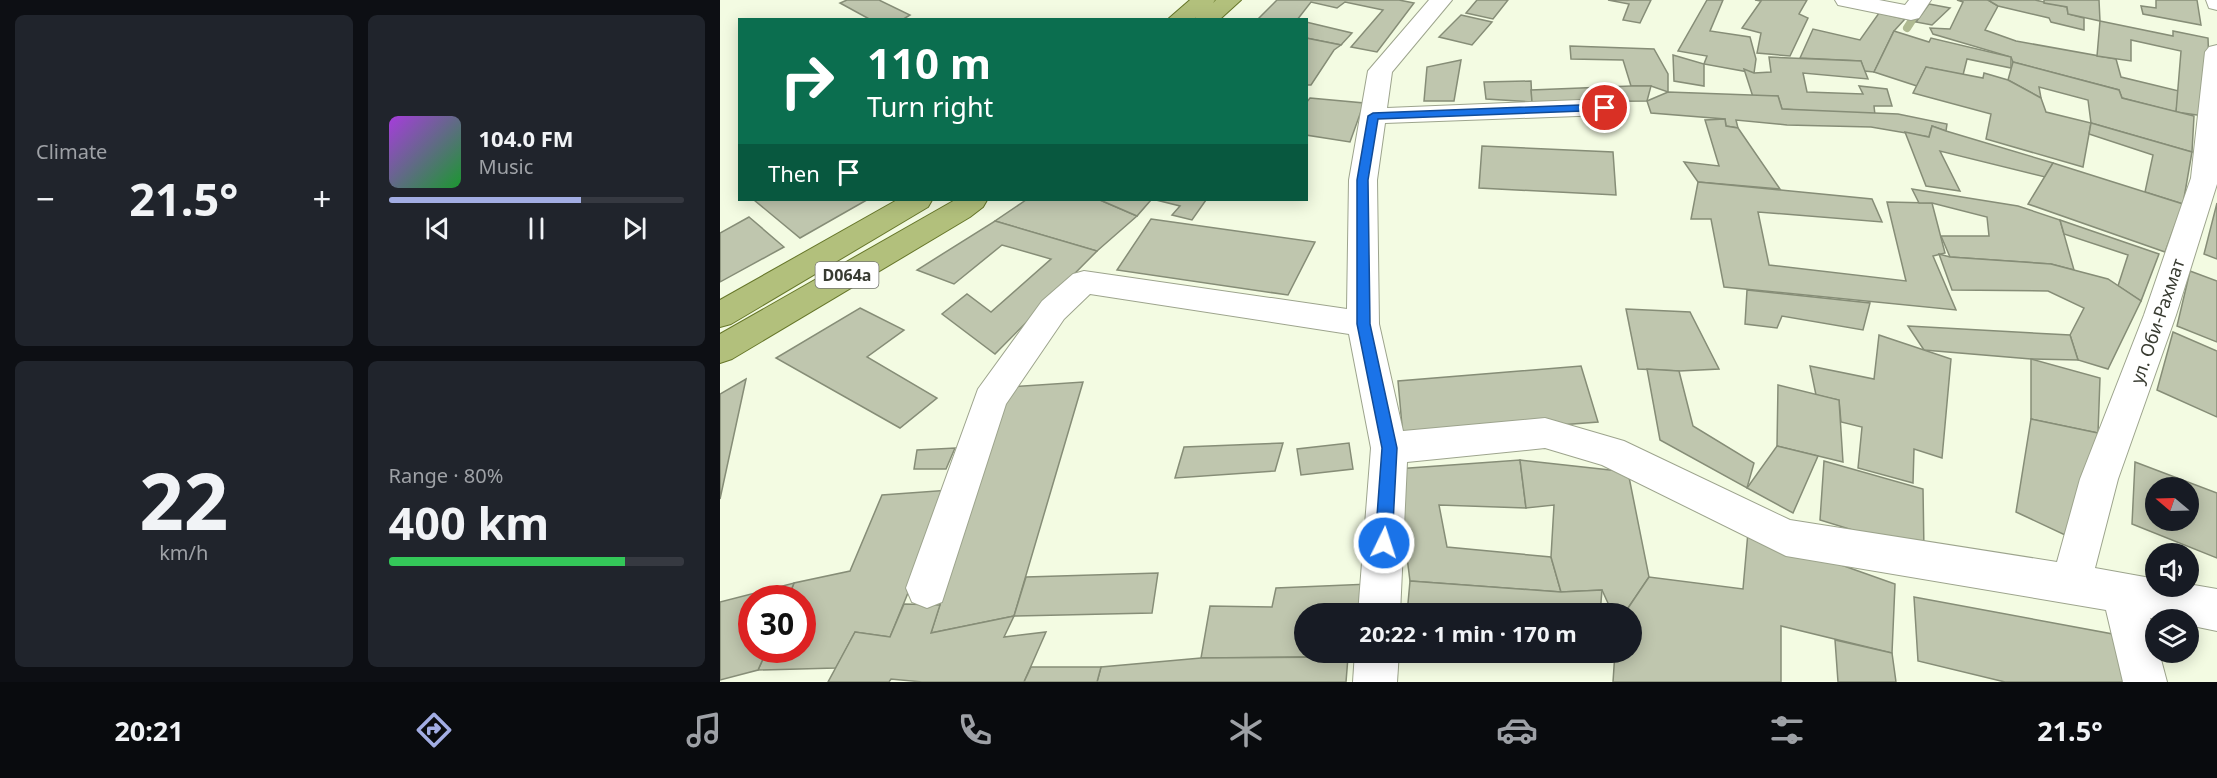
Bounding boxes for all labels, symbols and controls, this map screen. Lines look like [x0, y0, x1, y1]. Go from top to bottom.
text: 110 m [867, 34, 991, 91]
icon: right [768, 42, 846, 120]
pin [1579, 82, 1630, 133]
text: Turn right [867, 88, 993, 125]
icon: arrive [1588, 91, 1621, 124]
text: 104.0 FM [479, 123, 574, 153]
text: Climate [36, 138, 107, 165]
text: Music [479, 153, 533, 180]
icon: arrive [832, 156, 865, 189]
text: Then [768, 158, 820, 188]
text: 21.5° [129, 168, 238, 229]
text: − [36, 176, 55, 221]
text: + [313, 176, 331, 221]
icon: previous [421, 212, 454, 245]
icon: pause [520, 212, 553, 245]
icon: next [618, 212, 651, 245]
street label: ул. Оби-Рахмат [2124, 255, 2190, 387]
road number: D064a [816, 262, 878, 288]
text: 22 [139, 447, 228, 553]
text: Range · 80% [389, 462, 503, 489]
north arrow [2145, 477, 2199, 531]
map controls [2145, 477, 2199, 663]
text: 400 km [389, 492, 549, 553]
position arrow [1352, 511, 1416, 575]
text: km/h [159, 539, 208, 566]
button: sound [2145, 543, 2199, 597]
speed limit sign: 30 [738, 585, 816, 663]
button: layers [2145, 609, 2199, 663]
text: 20:22 · 1 min · 170 m [1359, 618, 1577, 648]
icon: directions [413, 709, 455, 751]
icon: music [683, 709, 725, 751]
icon: phone [954, 709, 996, 751]
icon: climate [1225, 709, 1267, 751]
icon: car [1496, 709, 1538, 751]
icon: filters [1766, 709, 1808, 751]
text: 20:21 [114, 712, 184, 749]
text: 21.5° [2037, 712, 2103, 749]

